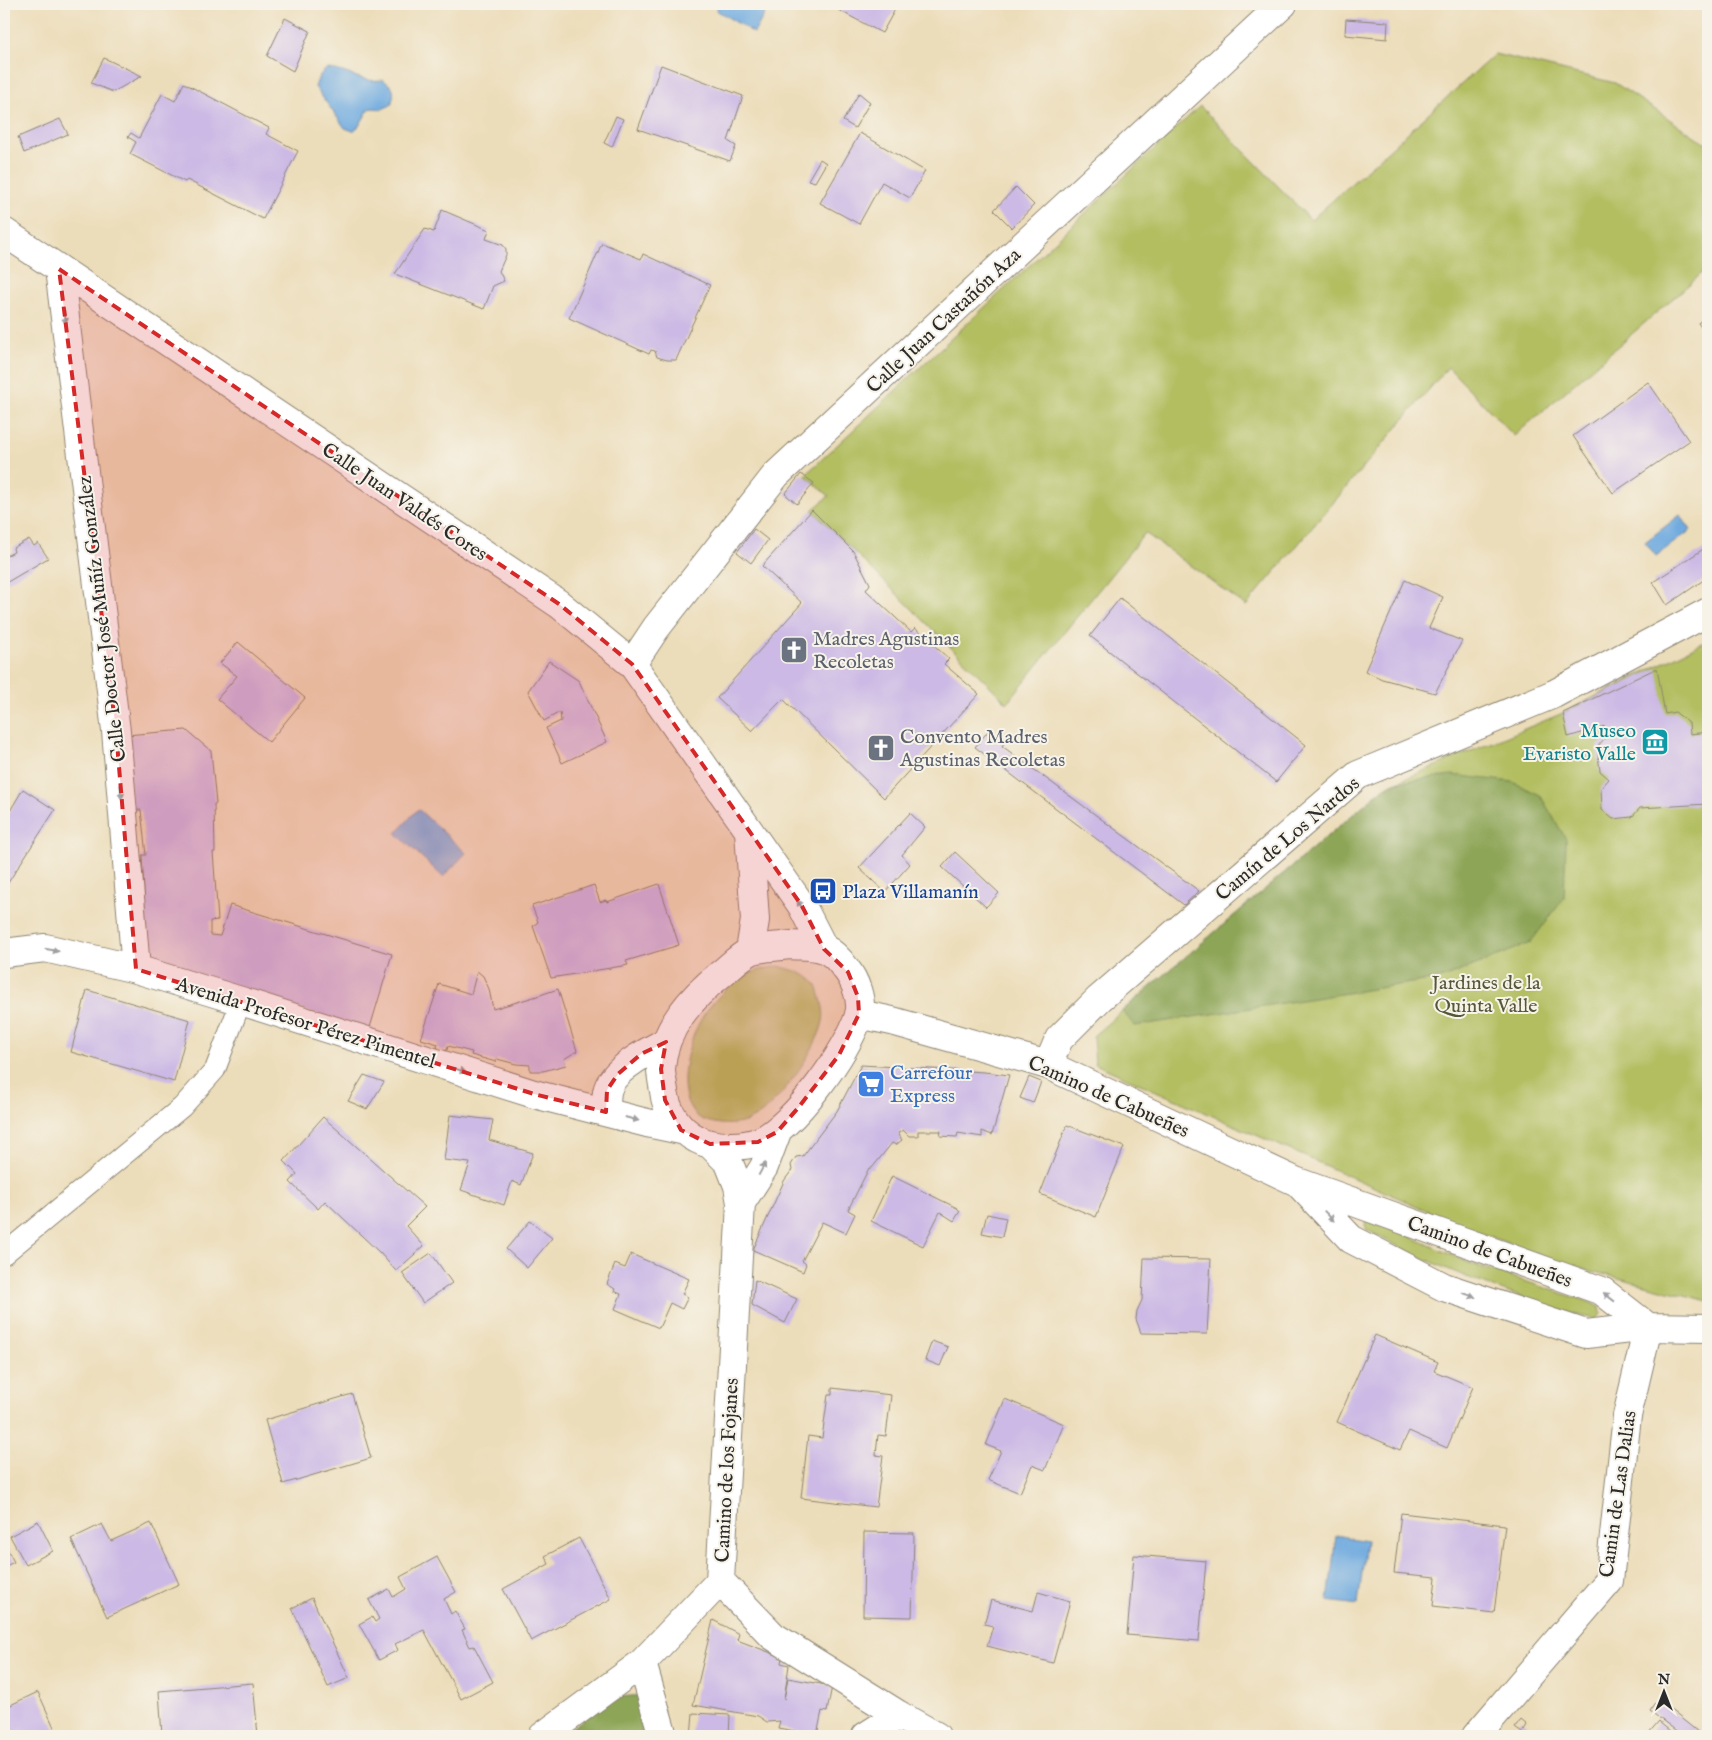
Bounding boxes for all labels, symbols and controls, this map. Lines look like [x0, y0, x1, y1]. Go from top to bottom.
street label: Calle Juan Castañón Aza [862, 243, 1027, 399]
one-way arrow [61, 310, 69, 326]
street label: Calle Juan Valdés Cores [316, 437, 492, 567]
street label: Calle Doctor José Muñíz González [72, 474, 132, 764]
place label: Madres Agustinas Recoletas [813, 627, 959, 675]
church icon: Madres Agustinas Recoletas [779, 635, 809, 665]
place label: Museo Evaristo Valle [1523, 719, 1636, 767]
place label: Convento Madres Agustinas Recoletas [899, 725, 1065, 773]
museum icon: Museo Evaristo Valle [1640, 727, 1670, 757]
church icon: Convento Madres Agustinas Recoletas [866, 733, 896, 763]
street label: Camín de Los Nardos [1211, 771, 1365, 907]
one-way arrow [117, 784, 125, 800]
bus stop icon: Plaza Villamanín [808, 876, 838, 906]
place label: Plaza Villamanín [842, 880, 979, 905]
one-way arrow [796, 900, 805, 913]
one-way arrow [44, 946, 60, 954]
park label: Jardines de la Quinta Valle [1429, 971, 1541, 1019]
street label: Avenida Profesor Pérez Pimentel [172, 972, 439, 1075]
street label: Camino de Cabueñes [1024, 1051, 1193, 1144]
place label: Carrefour Express [890, 1061, 973, 1109]
one-way arrow [452, 1067, 467, 1075]
supermarket icon: Carrefour Express [856, 1069, 886, 1099]
one-way arrow [625, 1115, 640, 1123]
one-way arrow [758, 1161, 766, 1176]
one-way arrow [1323, 1210, 1335, 1222]
street label: Camino de Cabueñes [1404, 1211, 1575, 1294]
one-way arrow [1462, 1291, 1477, 1299]
one-way arrow [1603, 1292, 1616, 1303]
street label: Camino de los Fojanes [710, 1377, 745, 1563]
street label: Camin de Las Dalias [1594, 1409, 1643, 1579]
north arrow [1640, 1668, 1690, 1718]
text: N [1657, 1671, 1670, 1689]

